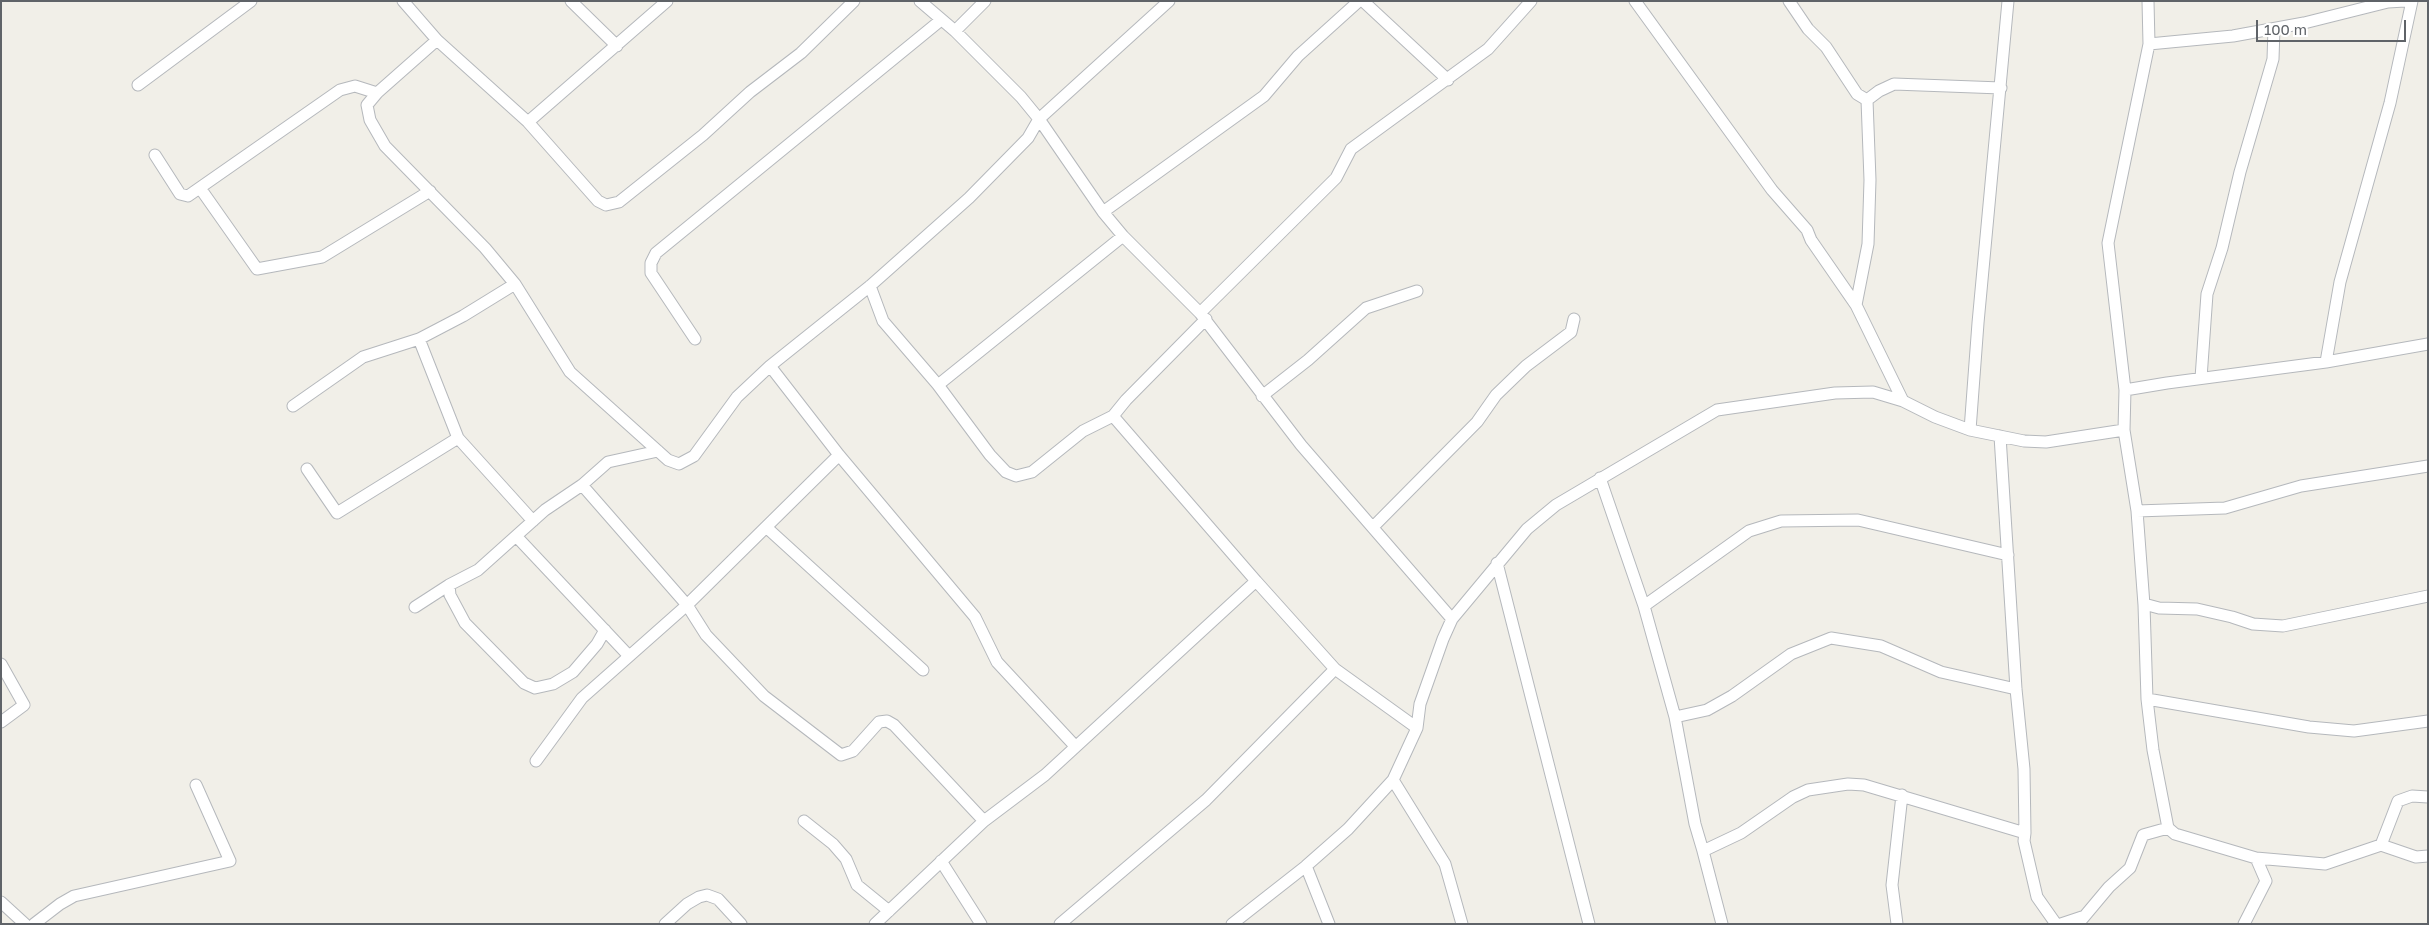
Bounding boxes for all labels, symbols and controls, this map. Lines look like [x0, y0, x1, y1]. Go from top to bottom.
scale bar [2259, 10, 2409, 42]
text: 100 m [2264, 20, 2307, 38]

